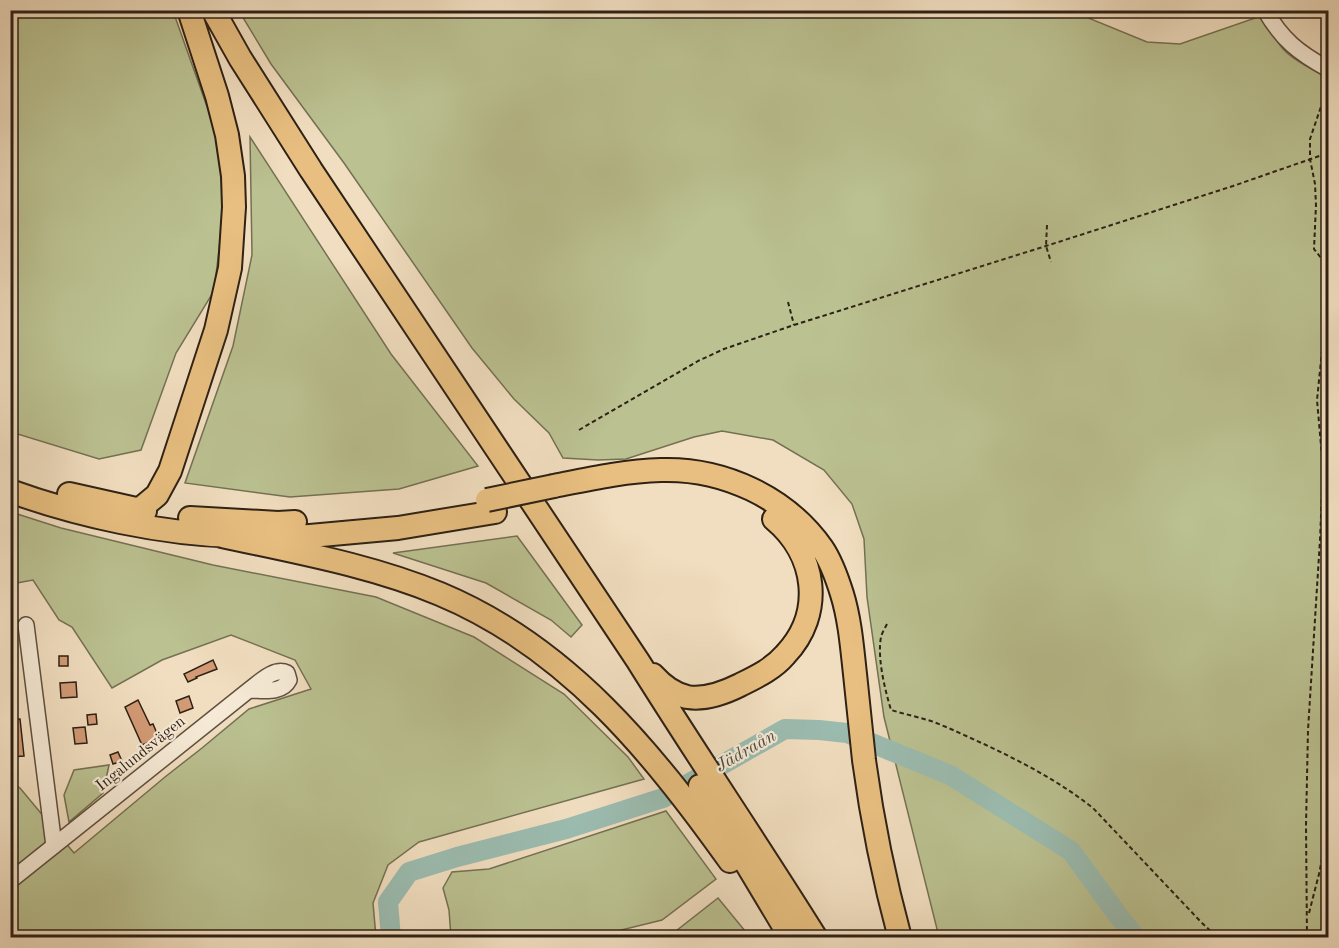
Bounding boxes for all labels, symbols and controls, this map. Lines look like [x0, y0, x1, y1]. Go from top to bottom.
street label: Ingalundsvägen [93, 713, 189, 795]
water label: Jädraån [713, 727, 779, 775]

